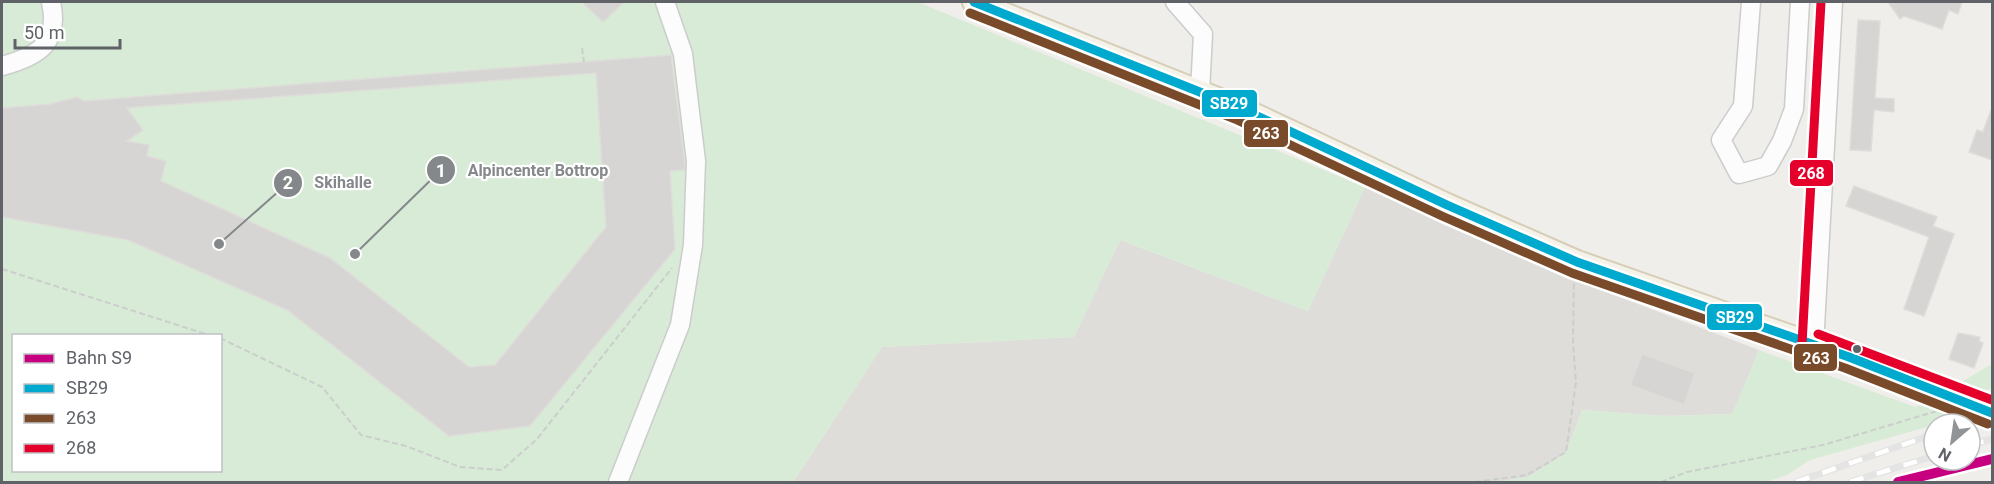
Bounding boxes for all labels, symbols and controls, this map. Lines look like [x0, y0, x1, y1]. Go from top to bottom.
scale bar [15, 12, 120, 50]
text: 50 m [24, 22, 64, 43]
line badge: SB29 [1201, 89, 1258, 118]
text: SB29 [1210, 94, 1248, 113]
line badge: 263 [1243, 119, 1289, 148]
text: 263 [1252, 124, 1280, 143]
callout: Alpincenter Bottrop [426, 153, 621, 187]
line badge: 268 [1789, 159, 1834, 187]
text: 1 [436, 160, 446, 181]
text: Alpincenter Bottrop [468, 161, 608, 180]
text: 268 [1797, 164, 1825, 183]
callout: Skihalle [273, 166, 384, 200]
text: 2 [283, 172, 293, 193]
text: Skihalle [314, 173, 372, 192]
line badge: SB29 [1706, 303, 1763, 331]
text: SB29 [1716, 308, 1754, 327]
legend [12, 334, 222, 472]
line badge: 263 [1793, 343, 1838, 372]
unlabelled marker [1851, 343, 1863, 355]
text: Bahn S9 [66, 347, 132, 368]
text: 263 [1802, 349, 1830, 368]
text: SB29 [66, 377, 108, 398]
text: 263 [66, 407, 96, 428]
north arrow [1922, 412, 1982, 472]
text: 268 [66, 437, 96, 458]
text: N [1935, 444, 1955, 466]

